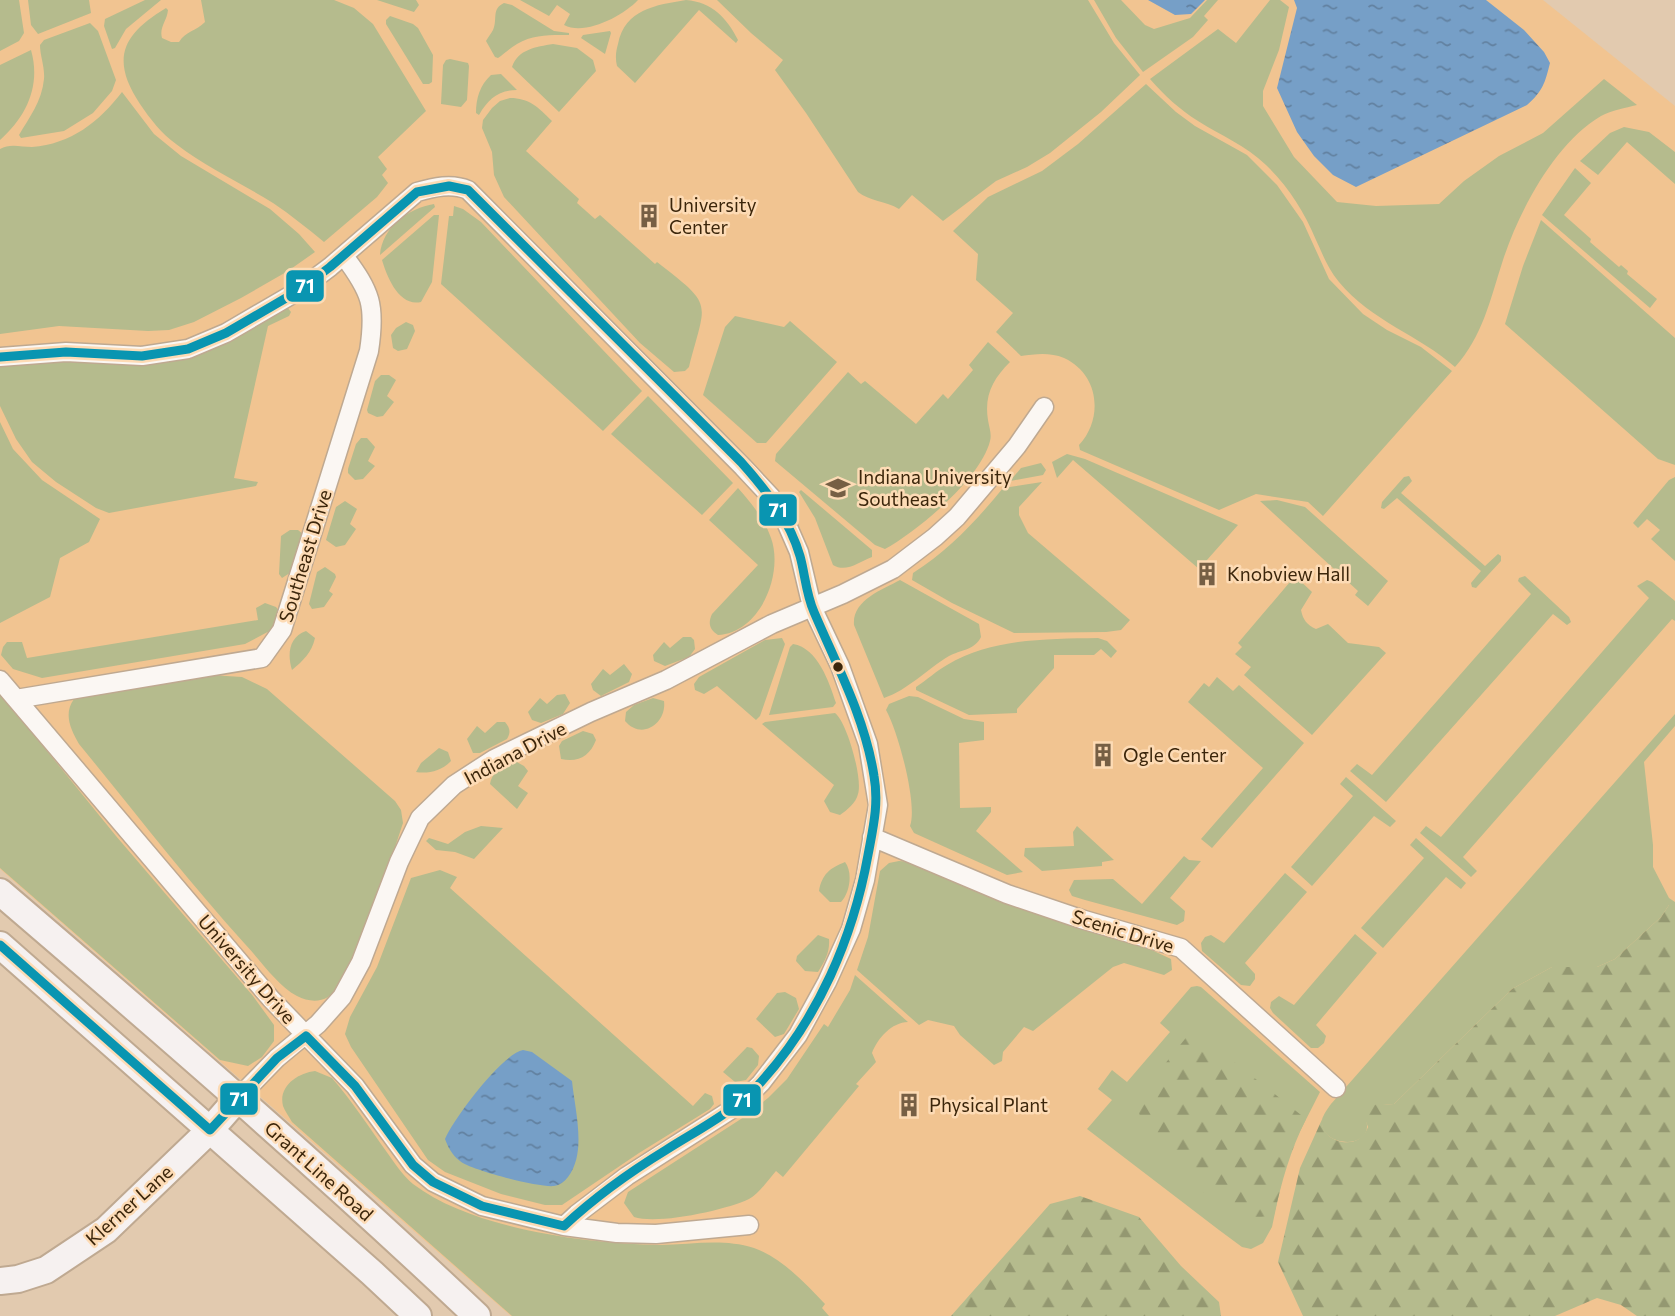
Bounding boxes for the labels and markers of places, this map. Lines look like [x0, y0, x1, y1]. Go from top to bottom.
place label: University Center [669, 193, 757, 238]
building icon: University Center [635, 202, 663, 230]
place label: Indiana University Southeast [858, 465, 1012, 510]
school or university icon: Indiana University Southeast [824, 474, 852, 502]
building icon: Knobview Hall [1193, 560, 1221, 588]
place label: Knobview Hall [1227, 562, 1350, 585]
unlabelled marker [831, 660, 845, 674]
building icon: Ogle Center [1089, 741, 1117, 769]
place label: Ogle Center [1123, 743, 1227, 766]
building icon: Physical Plant [895, 1091, 923, 1119]
place label: Physical Plant [929, 1093, 1048, 1116]

